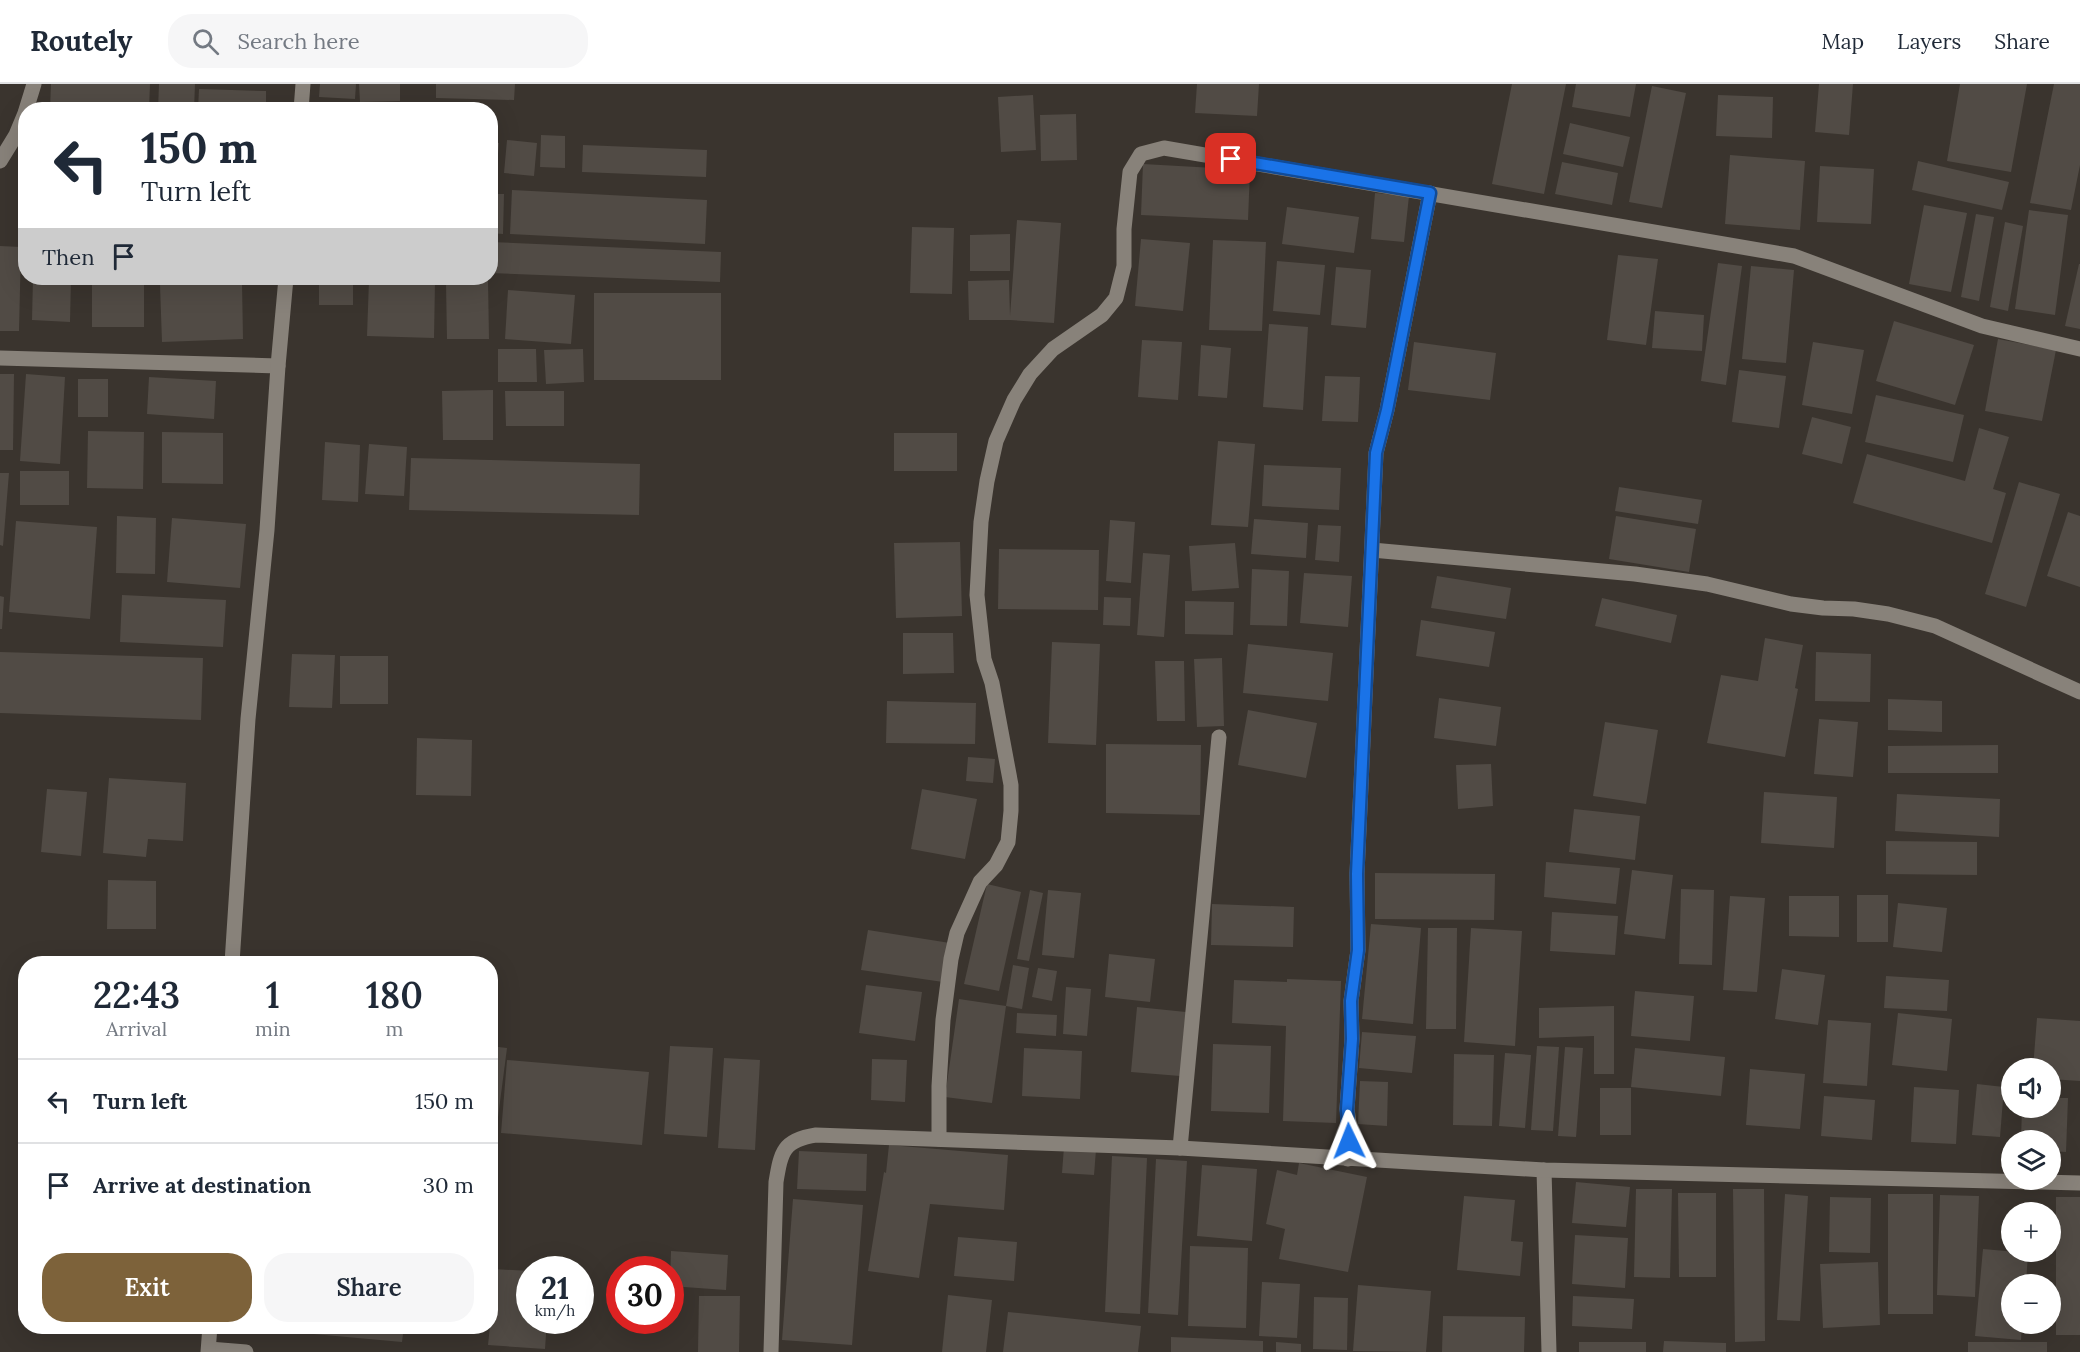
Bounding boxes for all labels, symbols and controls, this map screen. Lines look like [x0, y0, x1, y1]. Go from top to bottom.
search box [168, 14, 588, 68]
text: Routely [30, 23, 132, 59]
icon: search [189, 25, 222, 58]
text: Search here [237, 27, 360, 55]
text: Map [1821, 28, 1864, 55]
text: Layers [1897, 28, 1961, 55]
text: Share [1994, 28, 2050, 55]
text: 150 m [141, 121, 257, 175]
icon: left [42, 126, 120, 204]
pin [1205, 133, 1256, 184]
icon: arrive [1214, 142, 1247, 175]
text: Turn left [141, 174, 251, 208]
icon: arrive [107, 240, 140, 273]
text: Then [42, 243, 95, 271]
text: 22:43 [93, 972, 180, 1018]
text: 1 [266, 972, 280, 1018]
text: 180 [366, 972, 423, 1018]
text: Arrival [106, 1016, 167, 1041]
text: min [255, 1016, 291, 1041]
text: m [385, 1016, 403, 1041]
map controls [2001, 1058, 2061, 1334]
button: sound [2001, 1058, 2061, 1118]
icon: left [42, 1085, 75, 1118]
text: Turn left [93, 1087, 187, 1115]
text: 150 m [415, 1087, 474, 1115]
position arrow [1317, 1109, 1381, 1173]
button: layers [2001, 1130, 2061, 1190]
icon: arrive [42, 1169, 75, 1202]
text: Arrive at destination [93, 1171, 311, 1199]
text: 30 m [423, 1171, 474, 1199]
button: + [2001, 1202, 2061, 1262]
button: Exit [42, 1253, 252, 1322]
button: Share [264, 1253, 474, 1322]
speed limit sign: 30 [606, 1256, 684, 1334]
text: 21 [541, 1269, 569, 1307]
button: − [2001, 1274, 2061, 1334]
text: km/h [535, 1301, 575, 1320]

